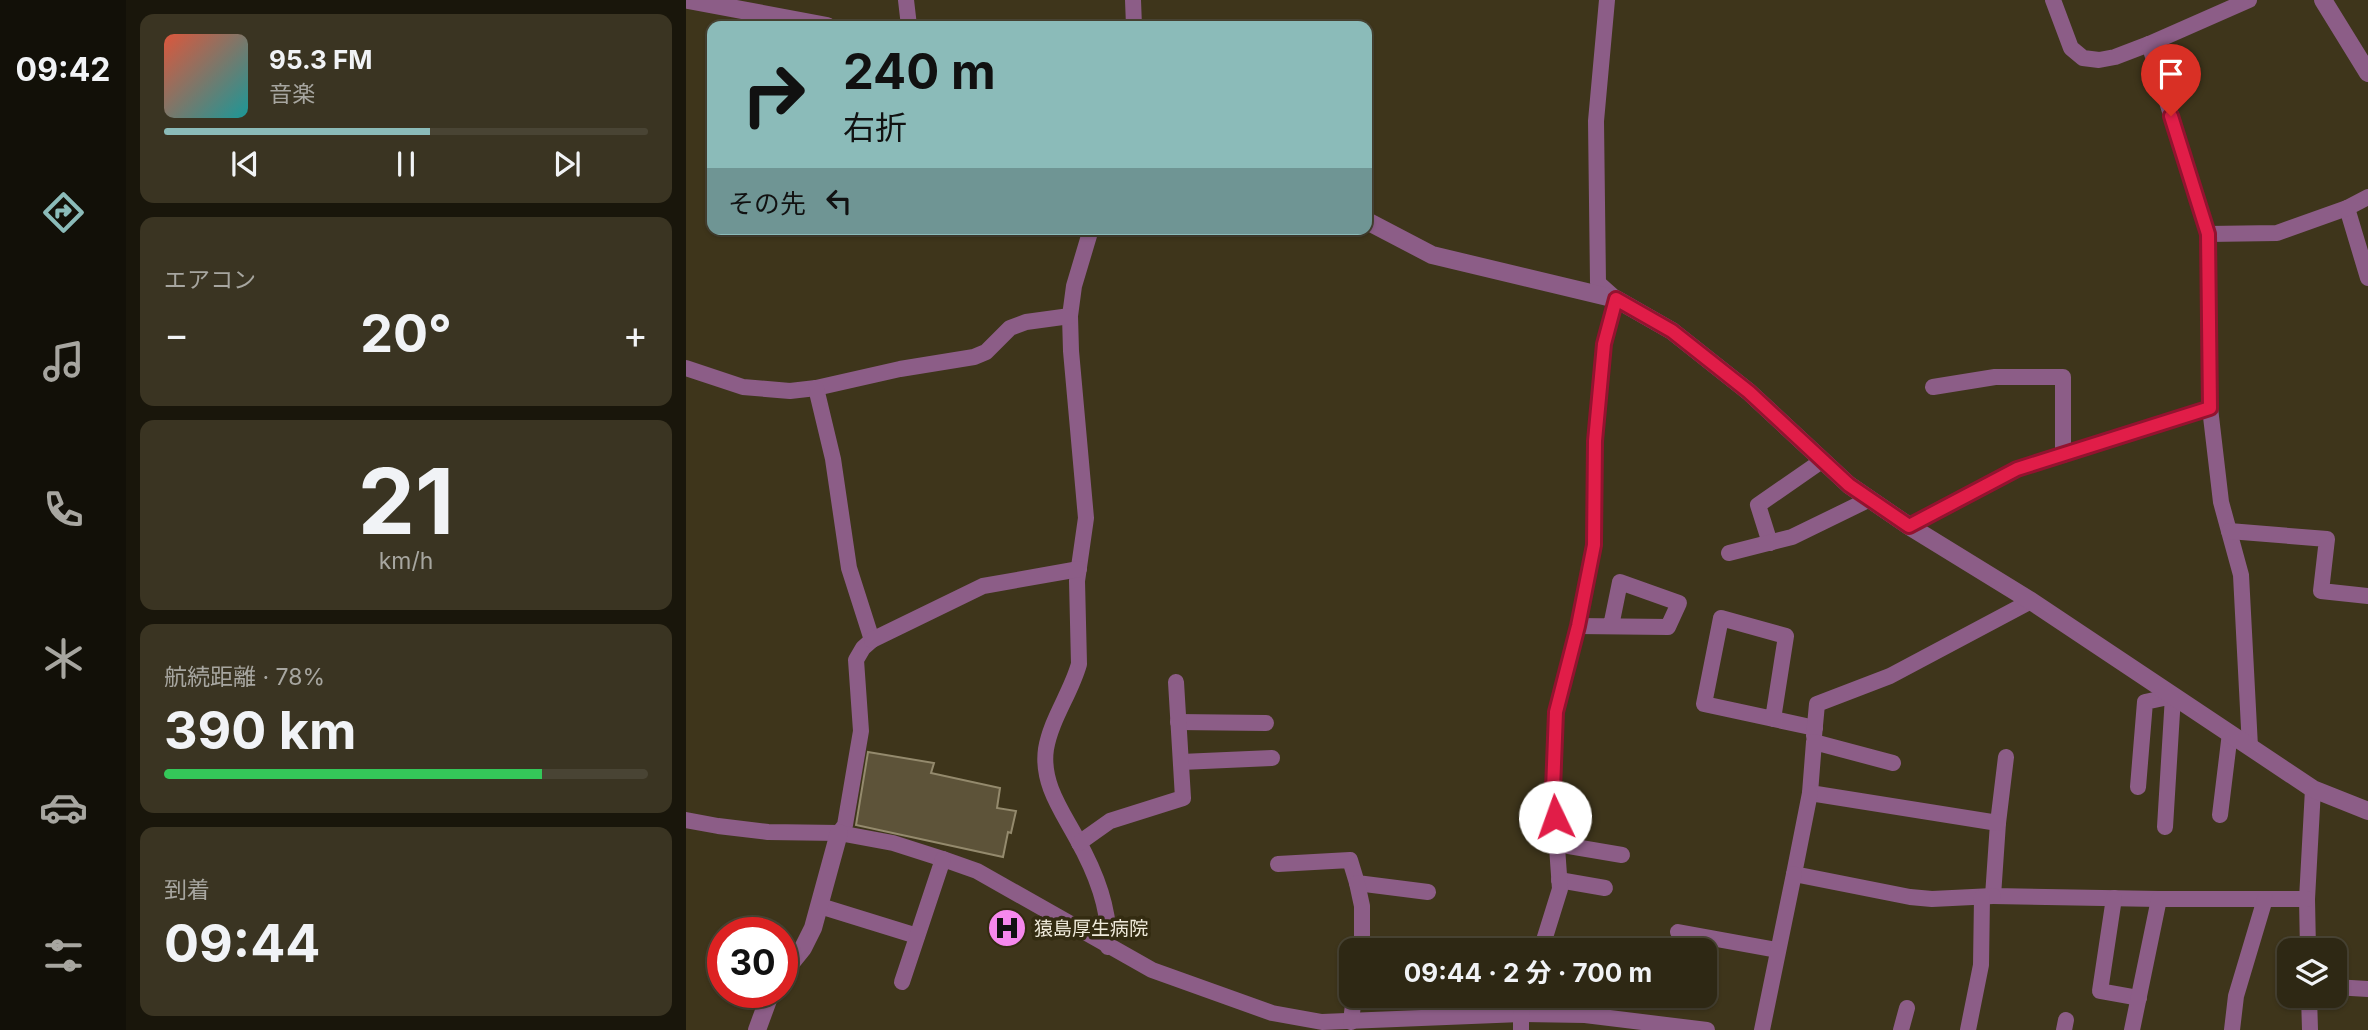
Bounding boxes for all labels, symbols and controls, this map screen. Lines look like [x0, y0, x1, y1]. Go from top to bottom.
text: 240 m [843, 42, 996, 101]
text: 95.3 FM [269, 44, 372, 75]
pin [2141, 44, 2201, 116]
icon: right [728, 49, 819, 140]
text: 09:42 [16, 50, 110, 89]
icon: arrive [2152, 55, 2190, 93]
text: 音楽 [269, 80, 315, 108]
text: 右折 [843, 108, 907, 147]
icon: previous [226, 145, 264, 183]
icon: pause [387, 145, 425, 183]
icon: next [548, 145, 586, 183]
icon: left [820, 182, 858, 220]
icon: directions [39, 188, 88, 237]
text: その先 [728, 188, 806, 219]
text: エアコン [164, 266, 256, 294]
text: 20° [360, 302, 452, 365]
text: − [164, 311, 189, 357]
text: + [623, 311, 648, 357]
icon: music [39, 337, 88, 386]
text: 21 [358, 446, 454, 556]
icon: phone [39, 485, 88, 534]
text: km/h [379, 547, 433, 575]
icon: climate [39, 634, 88, 683]
text: 航続距離 · 78% [164, 663, 325, 691]
text: 390 km [164, 699, 356, 762]
position arrow [1518, 780, 1592, 854]
icon: car [39, 783, 88, 832]
text: 到着 [164, 876, 210, 904]
hospital icon: 猿島厚生病院 [986, 907, 1028, 949]
text: 09:44 [164, 912, 321, 975]
speed limit sign: 30 [707, 917, 798, 1008]
place label: 猿島厚生病院 [1034, 917, 1148, 940]
icon: filters [39, 931, 88, 980]
map controls [2277, 938, 2347, 1008]
button: layers [2277, 938, 2347, 1008]
text: 09:44 · 2 分 · 700 m [1404, 957, 1652, 988]

